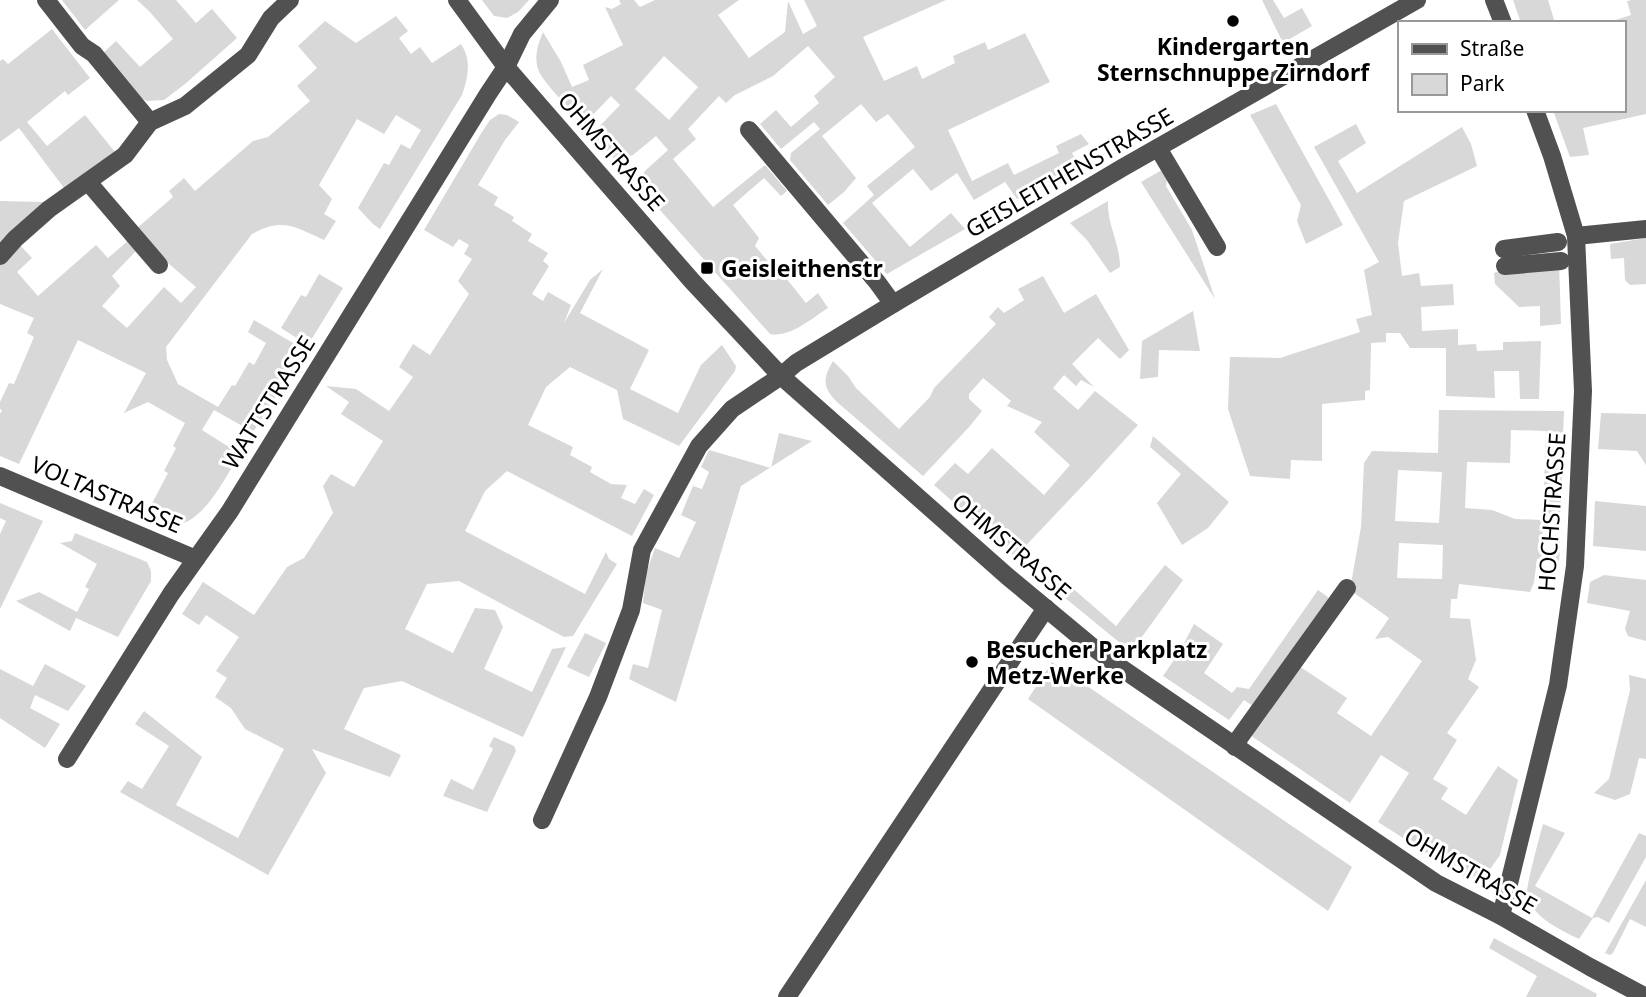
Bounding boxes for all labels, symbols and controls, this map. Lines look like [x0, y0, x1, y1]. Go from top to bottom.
marker: Kindergarten Sternschnuppe Zirndorf [1225, 13, 1241, 29]
legend [1398, 21, 1625, 112]
place label: Kindergarten Sternschnuppe Zirndorf [1097, 30, 1370, 88]
text: Straße [1460, 34, 1524, 62]
text: Park [1460, 69, 1505, 97]
street label: OHMSTRASSE [551, 85, 673, 217]
street label: GEISLEITHENSTRASSE [959, 99, 1179, 245]
place label: Geisleithenstr [721, 252, 883, 284]
marker: Geisleithenstr [699, 260, 715, 276]
street label: WATTSTRASSE [214, 329, 322, 475]
street label: HOCHSTRASSE [1529, 432, 1573, 592]
street label: VOLTASTRASSE [26, 448, 188, 540]
street label: OHMSTRASSE [946, 485, 1078, 607]
place label: Besucher Parkplatz Metz-Werke [986, 633, 1207, 691]
marker: Besucher Parkplatz Metz-Werke [964, 654, 980, 670]
street label: OHMSTRASSE [1399, 819, 1543, 921]

